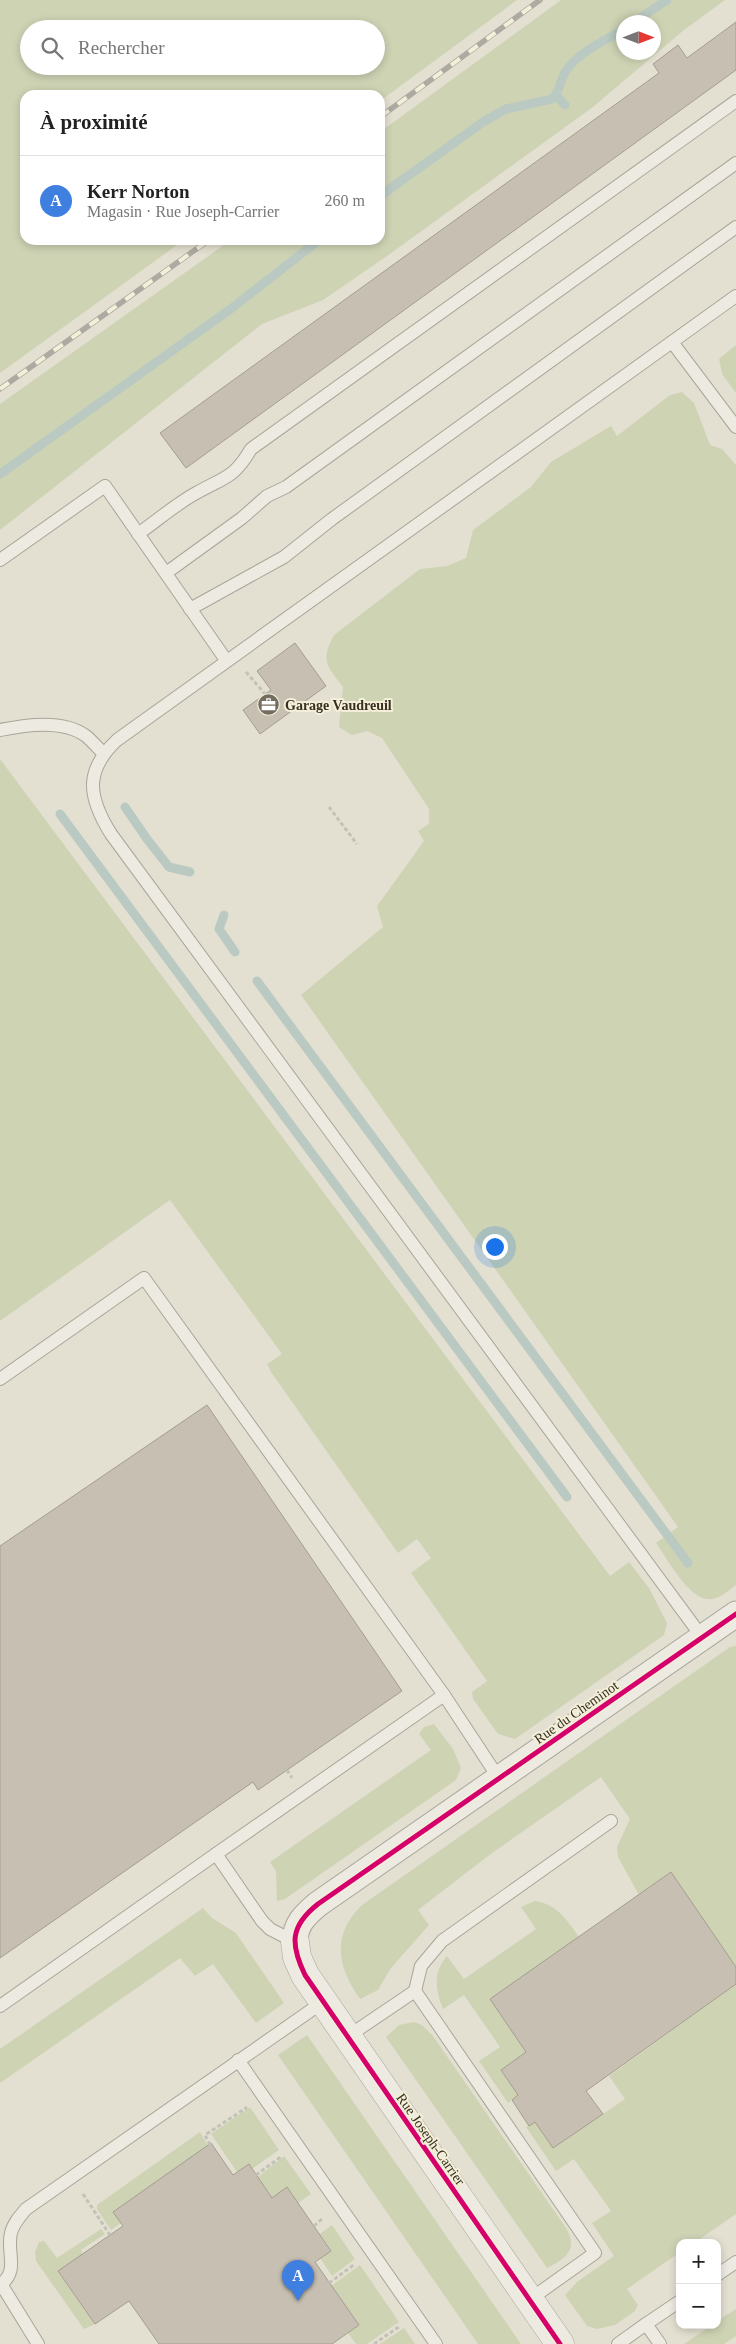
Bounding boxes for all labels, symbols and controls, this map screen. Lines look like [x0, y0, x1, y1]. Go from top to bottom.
north arrow [616, 15, 661, 60]
search box [20, 20, 385, 75]
icon: search [38, 34, 66, 62]
text: Rechercher [78, 37, 165, 58]
text: À proximité [40, 110, 148, 134]
text: Kerr Norton [87, 181, 190, 202]
text: A [50, 192, 62, 209]
text: 260 m [325, 192, 365, 209]
text: Magasin · Rue Joseph-Carrier [87, 203, 279, 220]
office icon: Garage Vaudreuil [257, 693, 281, 717]
place label: Garage Vaudreuil [285, 698, 392, 713]
your location [482, 1234, 508, 1260]
street label: Rue du Cheminot [532, 1678, 621, 1747]
street label: Rue Joseph-Carrier [393, 2091, 468, 2188]
map controls [676, 2239, 721, 2329]
button: + [676, 2239, 721, 2284]
pin: A [282, 2260, 314, 2301]
button: − [676, 2284, 721, 2329]

